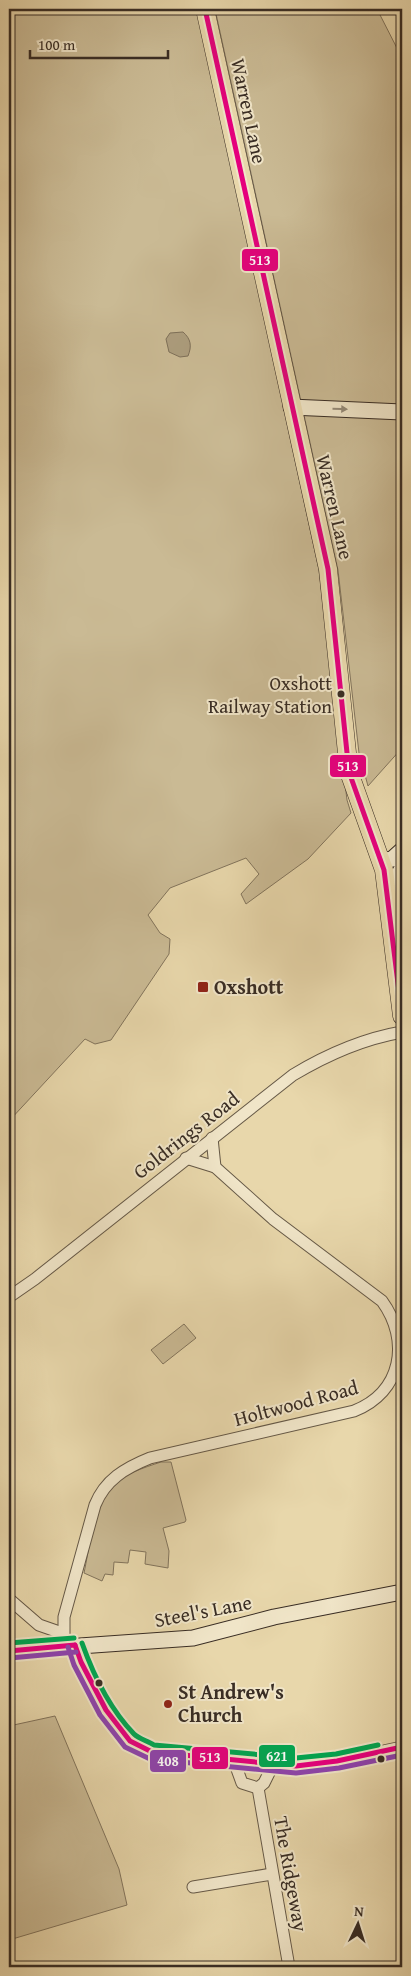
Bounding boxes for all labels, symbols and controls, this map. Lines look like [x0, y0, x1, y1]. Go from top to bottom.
scale bar [30, 28, 168, 60]
text: 100 m [38, 34, 76, 55]
street label: Warren Lane [224, 56, 275, 166]
line badge: 513 [241, 248, 279, 272]
text: 513 [249, 250, 271, 270]
one-way arrow [332, 405, 348, 413]
street label: Warren Lane [309, 452, 362, 562]
place label: Oxshott Railway Station [208, 669, 332, 720]
marker: Oxshott Railway Station [336, 689, 346, 699]
line badge: 513 [329, 754, 367, 778]
text: 513 [337, 756, 359, 776]
place label: Oxshott [214, 972, 284, 1001]
marker: Oxshott [196, 980, 210, 994]
street label: Goldrings Road [127, 1084, 245, 1185]
street label: Holtwood Road [231, 1372, 361, 1433]
street label: Steel's Lane [152, 1587, 254, 1634]
place label: St Andrew's Church [178, 1677, 284, 1729]
unlabelled marker [94, 1678, 104, 1688]
marker: St Andrew's Church [162, 1698, 174, 1710]
line badge: 621 [258, 1744, 296, 1768]
line badge: 513 [191, 1746, 229, 1770]
text: 621 [266, 1746, 288, 1766]
text: 513 [199, 1747, 221, 1767]
line badge: 408 [149, 1749, 187, 1773]
text: 408 [157, 1751, 179, 1771]
unlabelled marker [376, 1754, 386, 1764]
street label: The Ridgeway [267, 1814, 316, 1934]
north arrow [334, 1898, 384, 1948]
text: N [354, 1901, 365, 1921]

